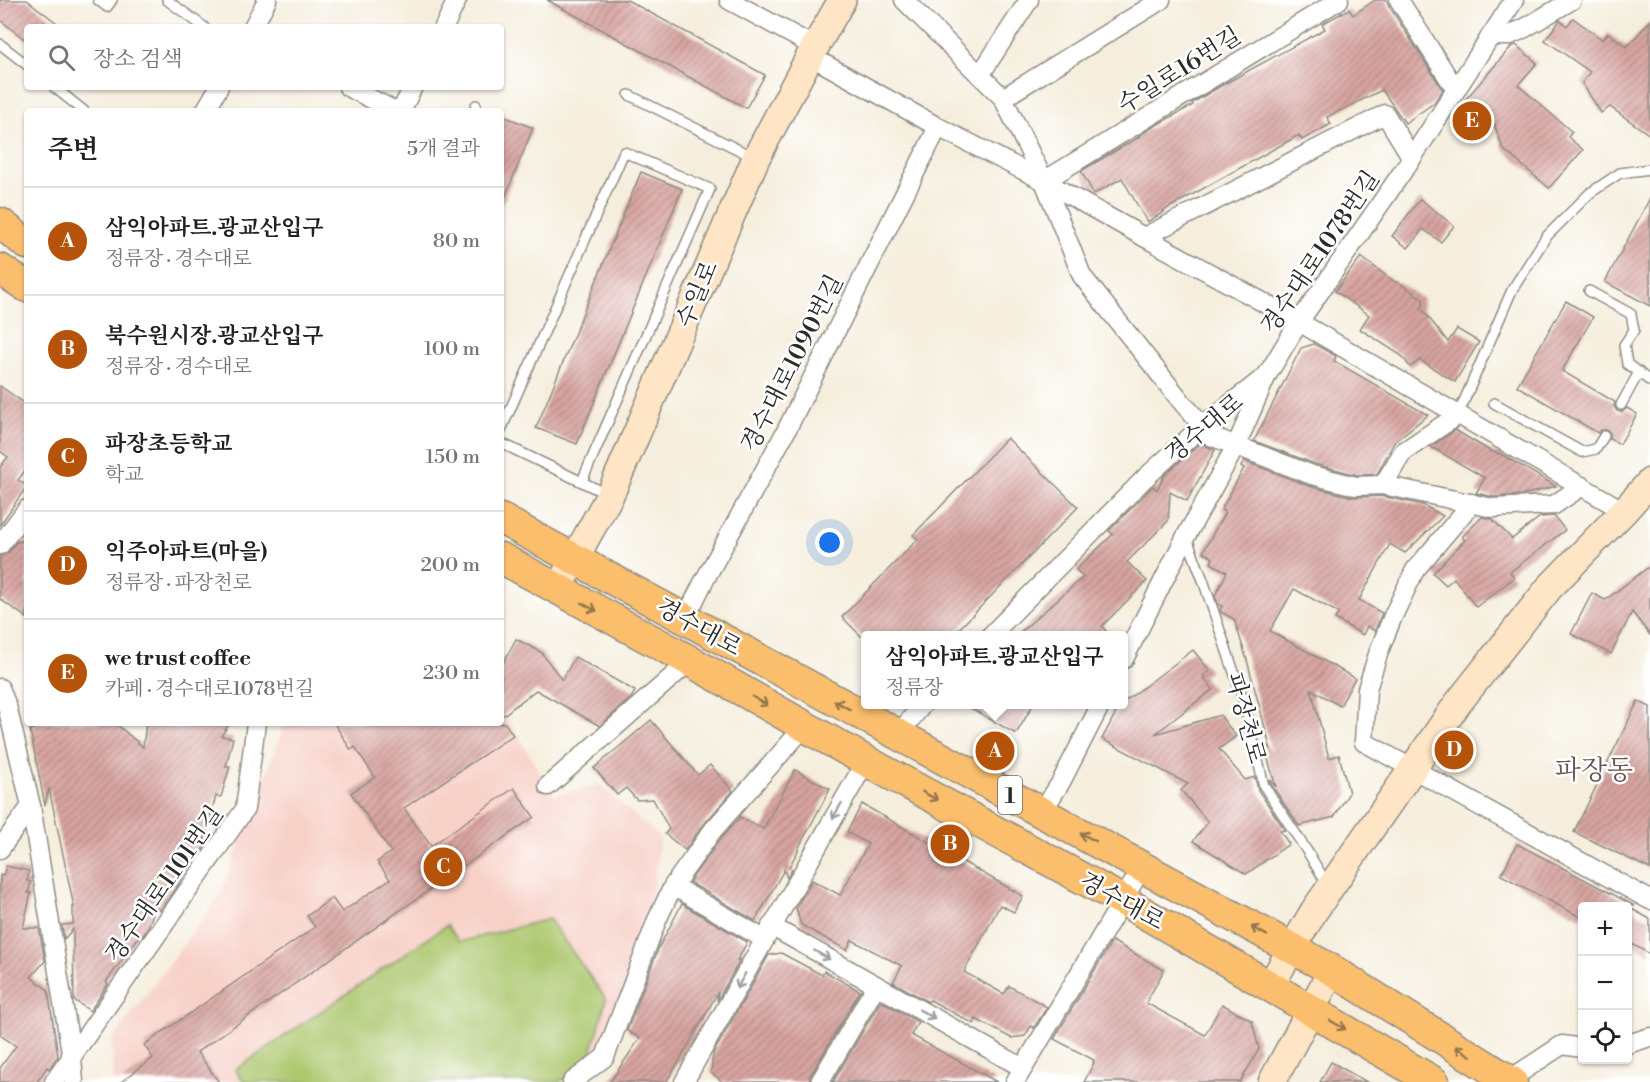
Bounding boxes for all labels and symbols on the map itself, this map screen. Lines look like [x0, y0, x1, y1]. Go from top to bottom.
street label: 수일로16번길 [1112, 21, 1247, 121]
pin: E [1452, 98, 1492, 144]
street label: 경수대로1078번길 [1255, 165, 1387, 340]
street label: 수일로 [671, 257, 725, 332]
street label: 경수대로1090번길 [735, 270, 851, 457]
street label: 경수대로 [1159, 387, 1250, 470]
your location [815, 528, 844, 557]
street label: 경수대로 [651, 592, 746, 663]
one-way arrow [580, 601, 597, 613]
street label: 파장천로 [1219, 670, 1272, 767]
one-way arrow [751, 695, 768, 707]
one-way arrow [834, 699, 851, 711]
pin: A [976, 728, 1014, 774]
pin: D [1434, 728, 1474, 772]
district label: 파장동 [1555, 754, 1633, 788]
road number: 1 [998, 776, 1022, 814]
one-way arrow [921, 790, 938, 802]
street label: 경수대로1101번길 [99, 800, 230, 969]
one-way arrow [831, 802, 842, 820]
pin: B [930, 822, 970, 866]
one-way arrow [1080, 831, 1097, 843]
pin: C [424, 844, 462, 890]
street label: 경수대로 [1074, 866, 1169, 937]
one-way arrow [1251, 924, 1268, 936]
one-way arrow [813, 950, 830, 962]
one-way arrow [735, 972, 747, 989]
one-way arrow [918, 1008, 935, 1020]
one-way arrow [1329, 1020, 1346, 1032]
one-way arrow [1455, 1045, 1472, 1057]

